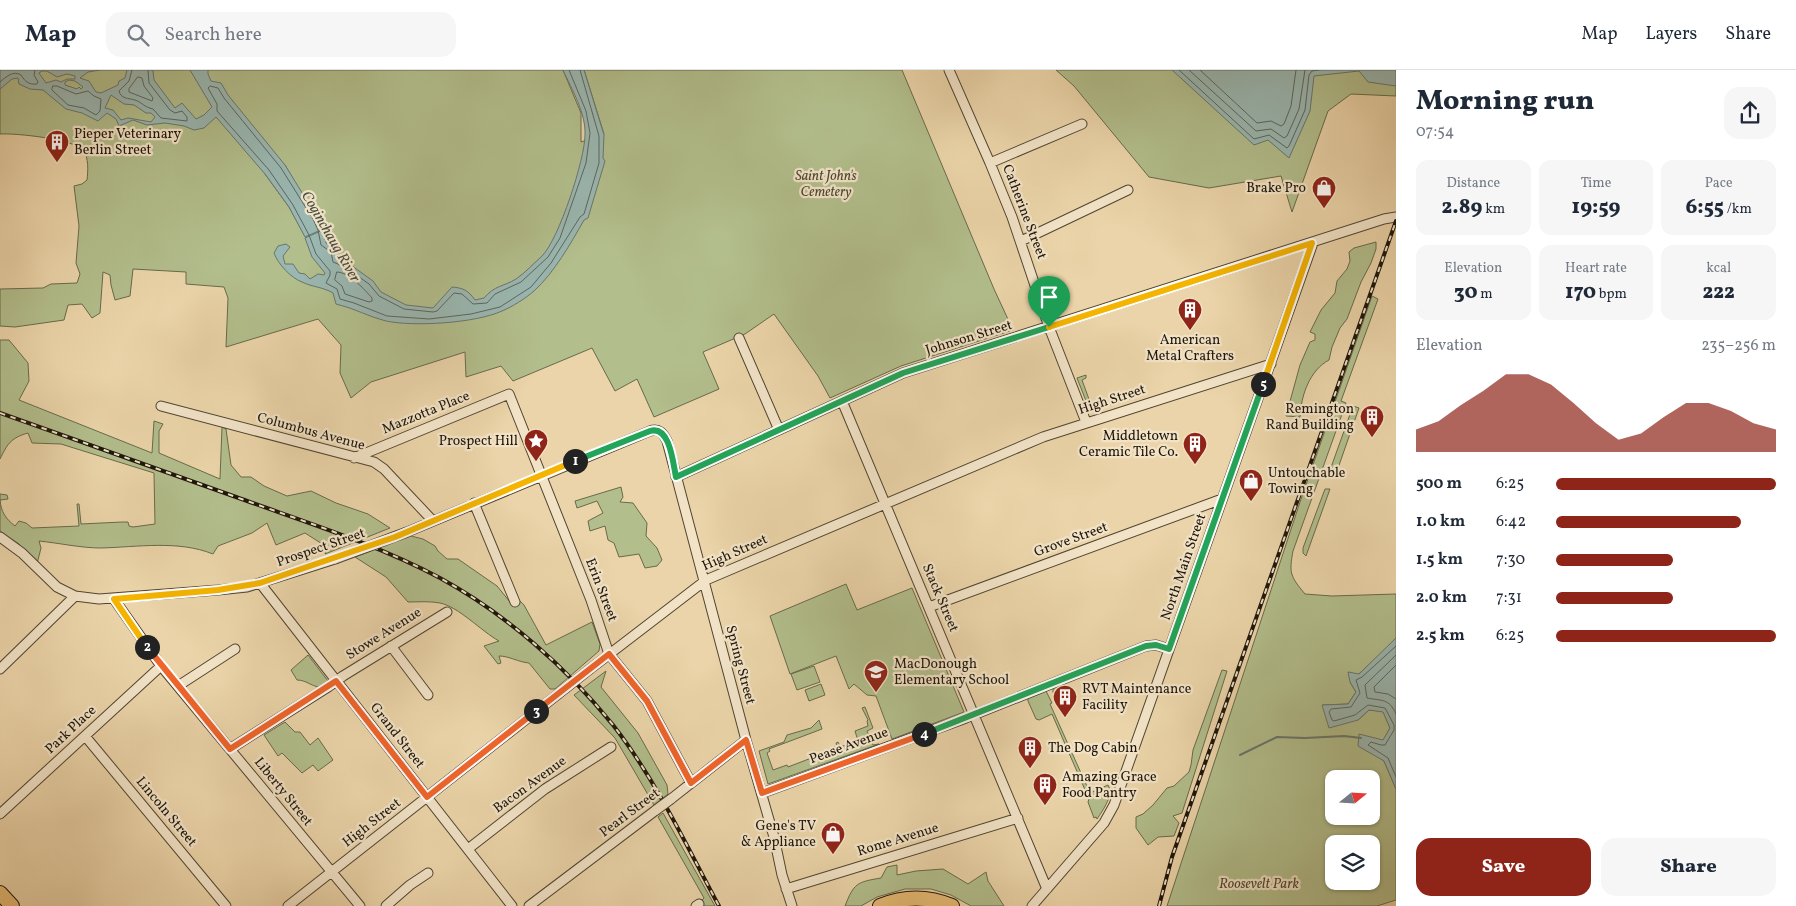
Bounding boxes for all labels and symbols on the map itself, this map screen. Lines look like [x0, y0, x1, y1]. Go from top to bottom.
place label: Pieper Veterinary Berlin Street [74, 125, 181, 160]
building icon: Pieper Veterinary Berlin Street [44, 129, 70, 163]
street label: Catherine Street [997, 162, 1051, 262]
park label: Saint John's Cemetery [795, 167, 857, 202]
shop icon: Brake Pro [1311, 175, 1337, 209]
place label: Brake Pro [1246, 179, 1306, 198]
water label: Coginchaug River [295, 187, 365, 287]
pin [1028, 276, 1070, 327]
building icon: American Metal Crafters [1177, 297, 1203, 331]
street label: Johnson Street [923, 316, 1015, 360]
place label: American Metal Crafters [1146, 331, 1234, 366]
pin: 5 [1250, 372, 1276, 396]
street label: High Street [1076, 380, 1148, 420]
street label: Mazzotta Place [379, 387, 473, 439]
place label: Remington Rand Building [1266, 400, 1354, 435]
building icon: Remington Rand Building [1359, 404, 1385, 438]
street label: Columbus Avenue [255, 408, 367, 456]
place label: Middletown Ceramic Tile Co. [1079, 427, 1178, 462]
place icon: Prospect Hill [523, 428, 549, 462]
building icon: Middletown Ceramic Tile Co. [1182, 431, 1208, 465]
place label: Prospect Hill [439, 432, 518, 451]
pin: 1 [562, 448, 588, 474]
place label: Untouchable Towing [1268, 464, 1346, 499]
shop icon: Untouchable Towing [1238, 468, 1264, 502]
street label: North Main Street [1157, 511, 1211, 623]
street label: Grove Street [1032, 518, 1110, 562]
street label: Prospect Street [274, 524, 368, 572]
street label: High Street [699, 530, 771, 576]
street label: Erin Street [580, 556, 622, 624]
street label: Stack Street [917, 561, 963, 635]
street label: Stowe Avenue [343, 603, 426, 665]
street label: Spring Street [720, 623, 760, 707]
pin: 2 [134, 634, 160, 660]
place label: MacDonough Elementary School [894, 655, 1009, 690]
school or university icon: MacDonough Elementary School [863, 659, 889, 693]
place label: RVT Maintenance Facility [1082, 680, 1192, 715]
building icon: RVT Maintenance Facility [1052, 684, 1078, 718]
pin: 3 [524, 698, 548, 724]
street label: Grand Street [365, 699, 429, 773]
street label: Park Place [41, 701, 101, 759]
pin: 4 [912, 722, 936, 746]
street label: Pease Avenue [807, 723, 891, 769]
building icon: The Dog Cabin [1017, 735, 1043, 769]
place label: The Dog Cabin [1048, 739, 1138, 758]
street label: Bacon Avenue [489, 752, 571, 818]
street label: Liberty Street [249, 753, 317, 831]
place label: Amazing Grace Food Pantry [1062, 768, 1157, 803]
north arrow [1325, 770, 1380, 825]
building icon: Amazing Grace Food Pantry [1032, 772, 1058, 806]
street label: Lincoln Street [131, 773, 201, 851]
street label: Pearl Street [596, 784, 664, 842]
street label: High Street [339, 794, 405, 852]
place label: Gene's TV & Appliance [741, 817, 816, 852]
street label: Rome Avenue [855, 818, 941, 861]
shop icon: Gene's TV & Appliance [820, 821, 846, 855]
park label: Roosevelt Park [1219, 875, 1299, 894]

